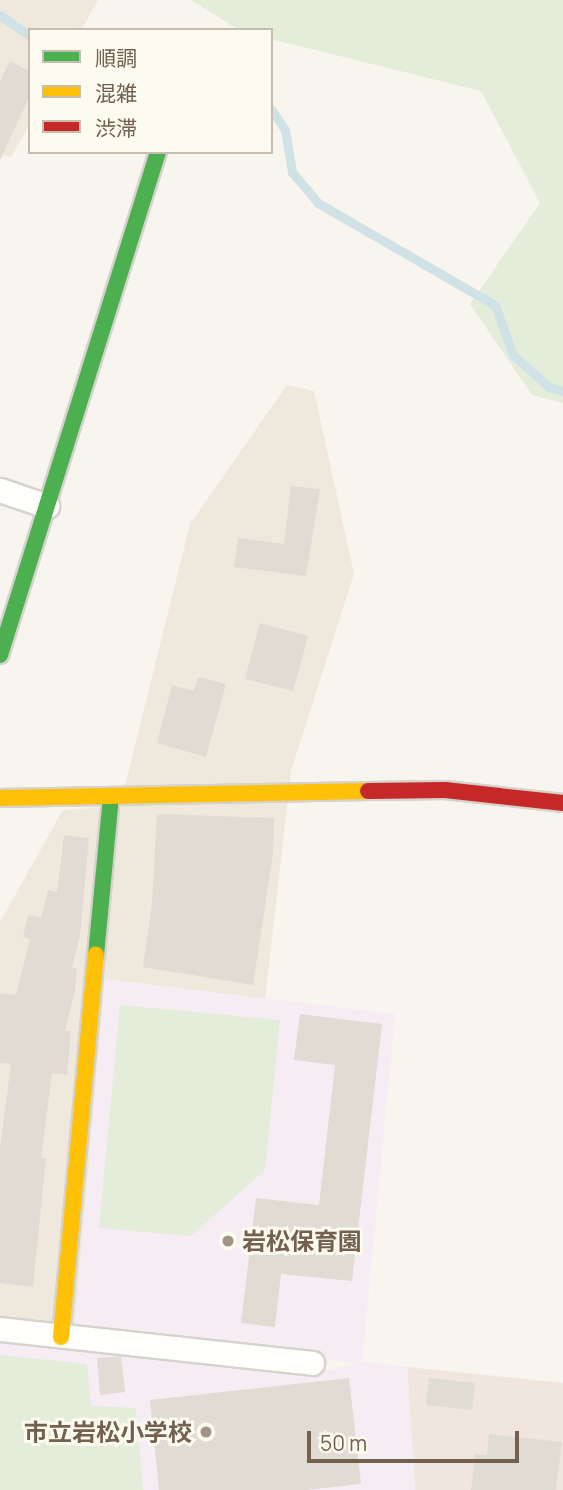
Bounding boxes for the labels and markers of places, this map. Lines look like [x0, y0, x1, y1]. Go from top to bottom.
place label: 岩松保育園 [242, 1227, 362, 1255]
marker: 岩松保育園 [220, 1233, 236, 1249]
place label: 市立岩松小学校 [24, 1418, 192, 1446]
marker: 市立岩松小学校 [198, 1424, 214, 1440]

